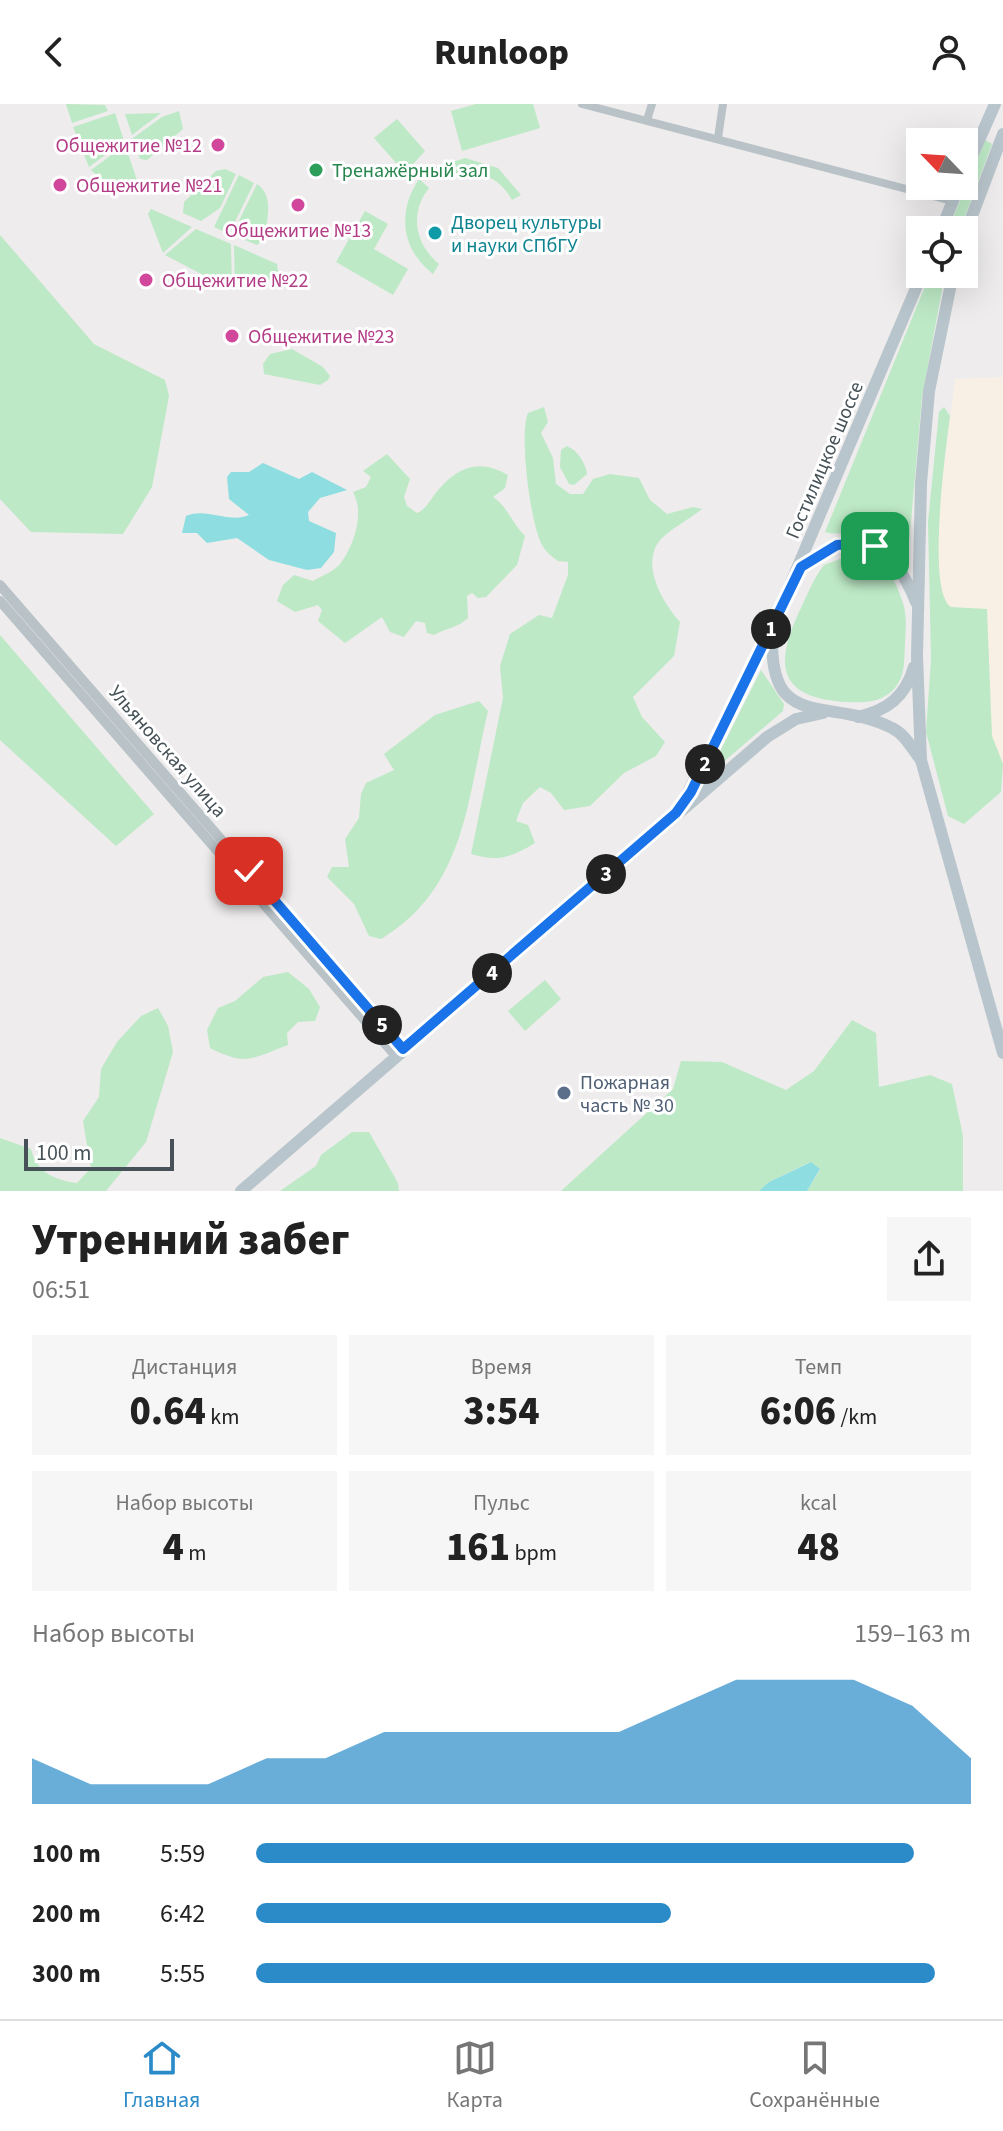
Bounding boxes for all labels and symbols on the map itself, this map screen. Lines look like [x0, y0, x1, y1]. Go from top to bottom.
north arrow [906, 128, 978, 200]
place label: Общежитие №12 [56, 132, 202, 160]
marker: Общежитие №12 [209, 136, 227, 154]
place label: Тренажёрный зал [332, 157, 488, 185]
marker: Тренажёрный зал [307, 161, 325, 179]
place label: Общежитие №21 [76, 172, 222, 200]
marker: Общежитие №21 [51, 176, 69, 194]
marker: Общежитие №13 [289, 196, 307, 214]
place label: Дворец культуры и науки СПбГУ [451, 209, 602, 260]
place label: Общежитие №13 [225, 217, 371, 245]
marker: Дворец культуры и науки СПбГУ [426, 224, 444, 242]
place label: Общежитие №22 [162, 267, 309, 295]
marker: Общежитие №22 [137, 271, 155, 289]
place label: Общежитие №23 [248, 323, 394, 351]
marker: Общежитие №23 [223, 327, 241, 345]
street label: Гостилицкое шоссе [779, 377, 871, 543]
pin [841, 512, 909, 580]
pin: 1 [751, 609, 791, 649]
street label: Ульяновская улица [102, 679, 233, 824]
pin: 2 [685, 744, 725, 784]
pin [215, 837, 283, 905]
pin: 3 [586, 854, 626, 894]
pin: 4 [472, 953, 512, 993]
pin: 5 [362, 1005, 402, 1045]
place label: Пожарная часть № 30 [580, 1069, 674, 1120]
marker: Пожарная часть № 30 [555, 1084, 573, 1102]
scale bar [24, 1135, 174, 1171]

